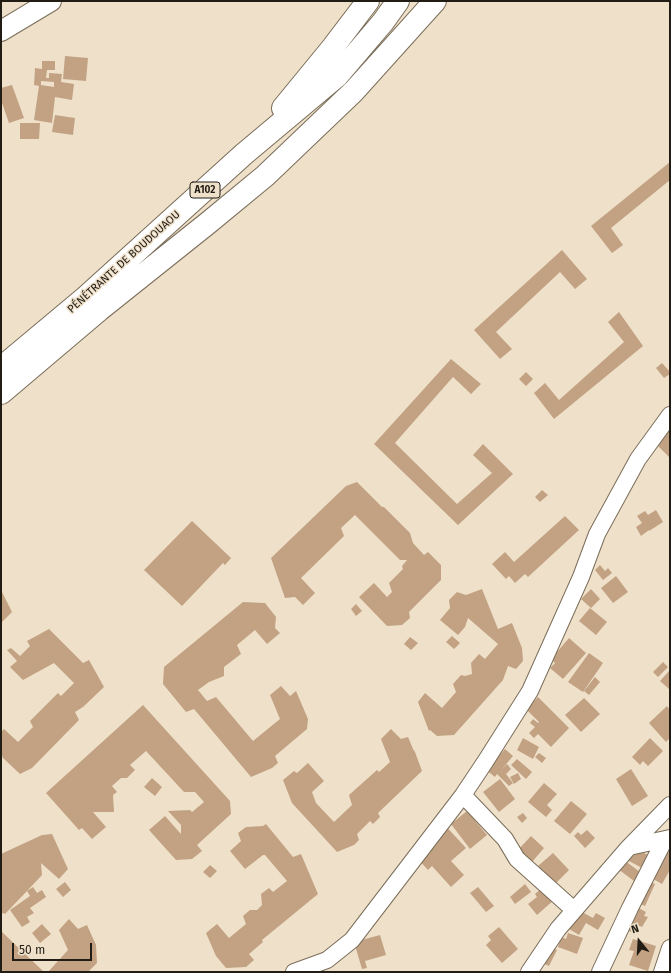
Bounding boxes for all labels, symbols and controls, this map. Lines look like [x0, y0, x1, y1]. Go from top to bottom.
road number: A102 [190, 182, 220, 198]
street label: PÉNÉTRANTE DE BOUDOUAOU [65, 208, 183, 316]
north arrow [619, 921, 659, 961]
text: N [630, 922, 641, 936]
scale bar [14, 935, 94, 961]
text: 50 m [19, 943, 45, 957]

